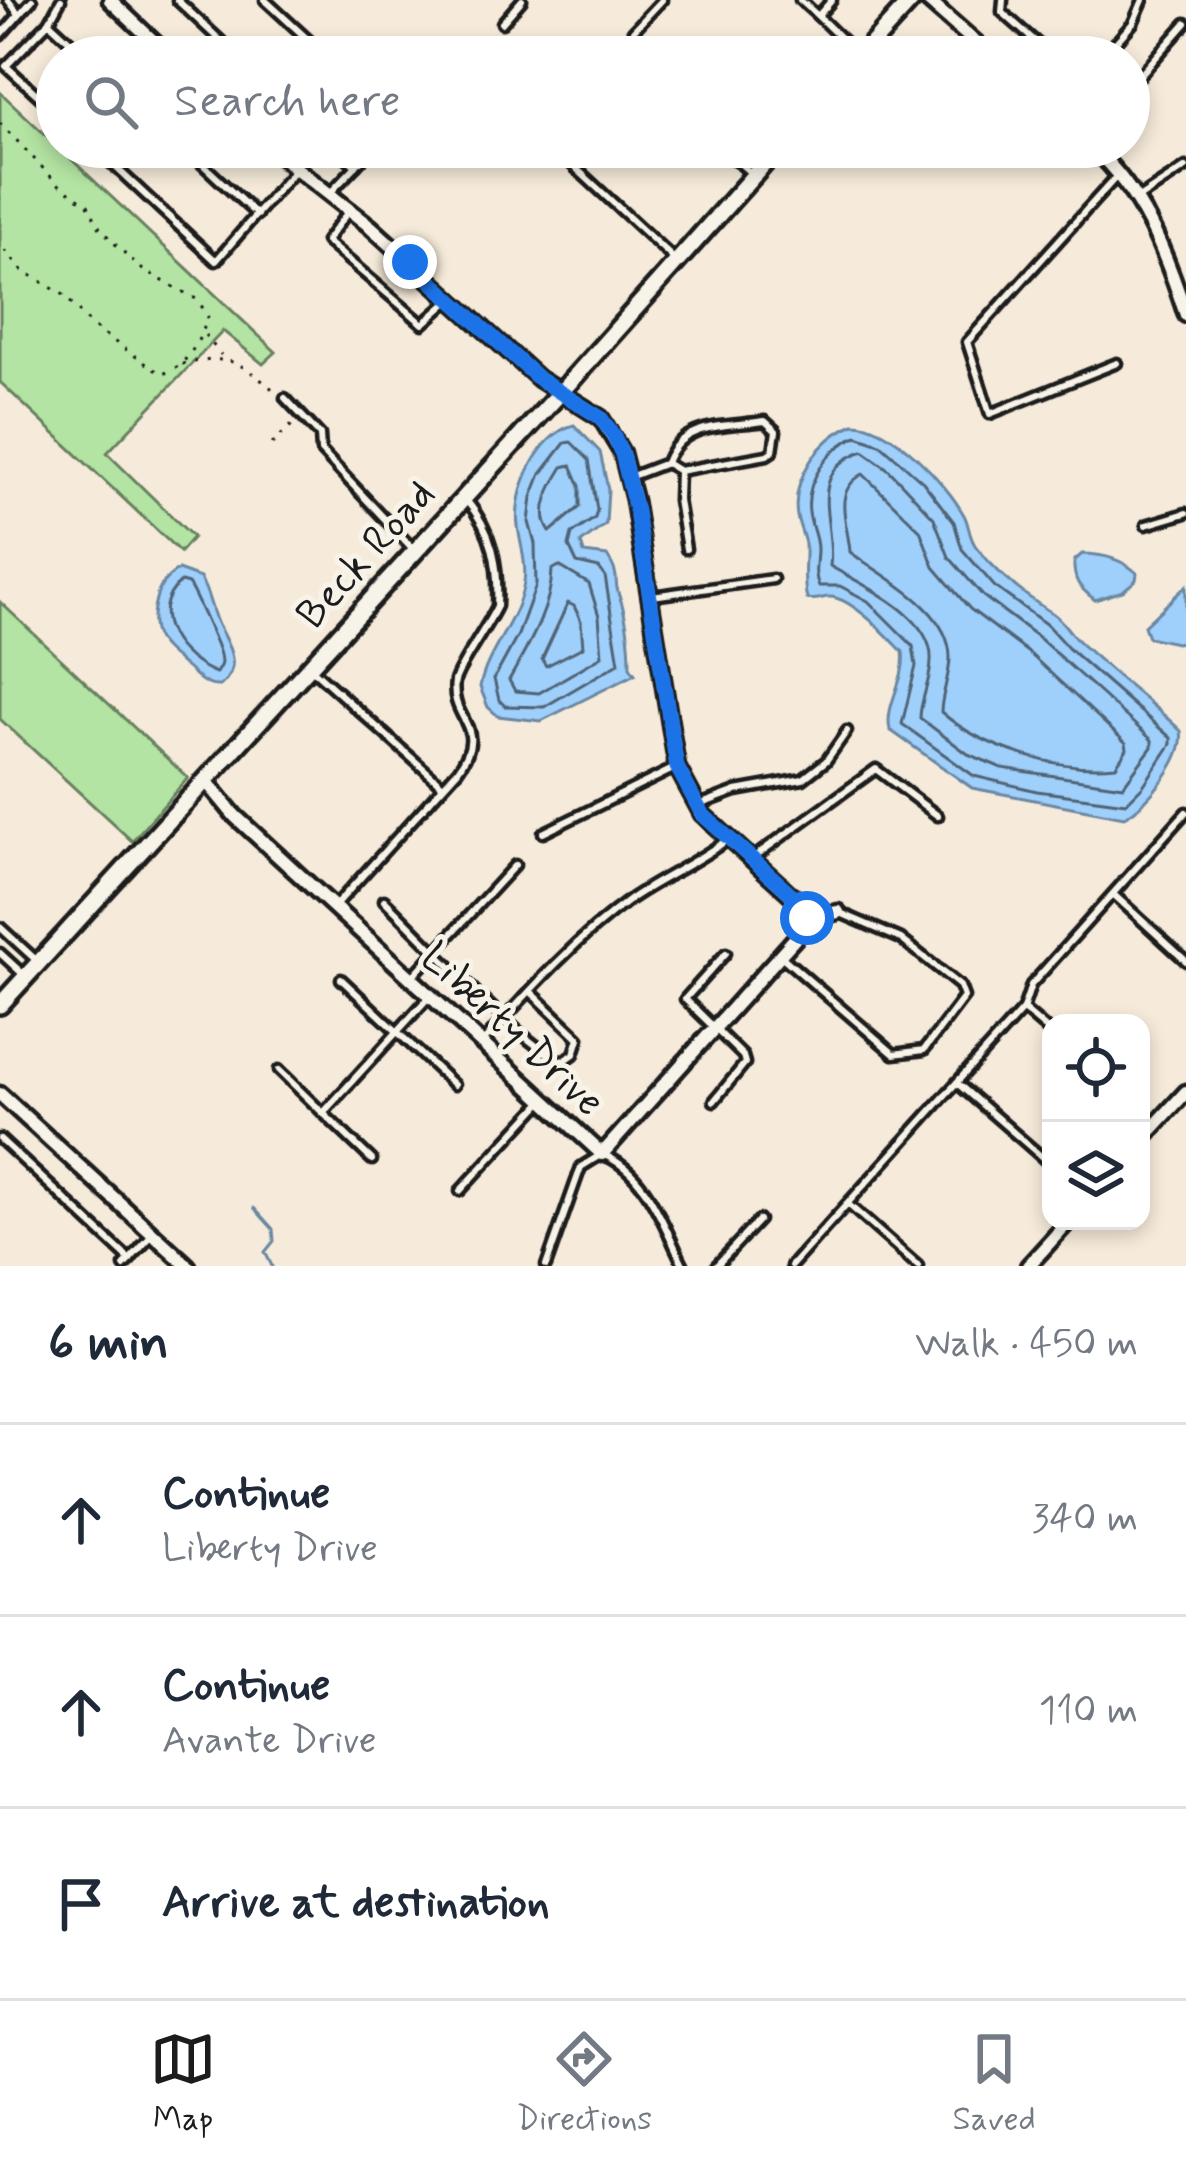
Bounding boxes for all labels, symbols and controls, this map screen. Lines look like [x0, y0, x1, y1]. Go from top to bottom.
search box [36, 36, 1150, 168]
icon: search [78, 69, 144, 135]
text: Search here [174, 73, 401, 132]
route end [383, 235, 437, 289]
street label: Beck Road [285, 469, 448, 642]
route start [780, 891, 834, 945]
street label: Liberty Drive [408, 931, 615, 1130]
map controls [1042, 1014, 1150, 1230]
button: locate [1042, 1014, 1150, 1122]
button: layers [1042, 1122, 1150, 1230]
text: 6 min [48, 1311, 169, 1377]
text: Walk · 450 m [915, 1319, 1138, 1370]
text: Continue [162, 1465, 330, 1524]
icon: ahead [48, 1487, 114, 1553]
text: 340 m [1032, 1494, 1138, 1545]
text: Liberty Drive [162, 1524, 378, 1575]
text: Continue [162, 1657, 330, 1716]
icon: ahead [48, 1679, 114, 1745]
text: 110 m [1039, 1686, 1138, 1737]
text: Avante Drive [162, 1716, 377, 1767]
icon: arrive [48, 1871, 114, 1937]
text: Arrive at destination [162, 1874, 550, 1933]
tab: Map [150, 2026, 216, 2142]
tab: Directions [516, 2026, 652, 2142]
tab: Saved [952, 2026, 1036, 2142]

